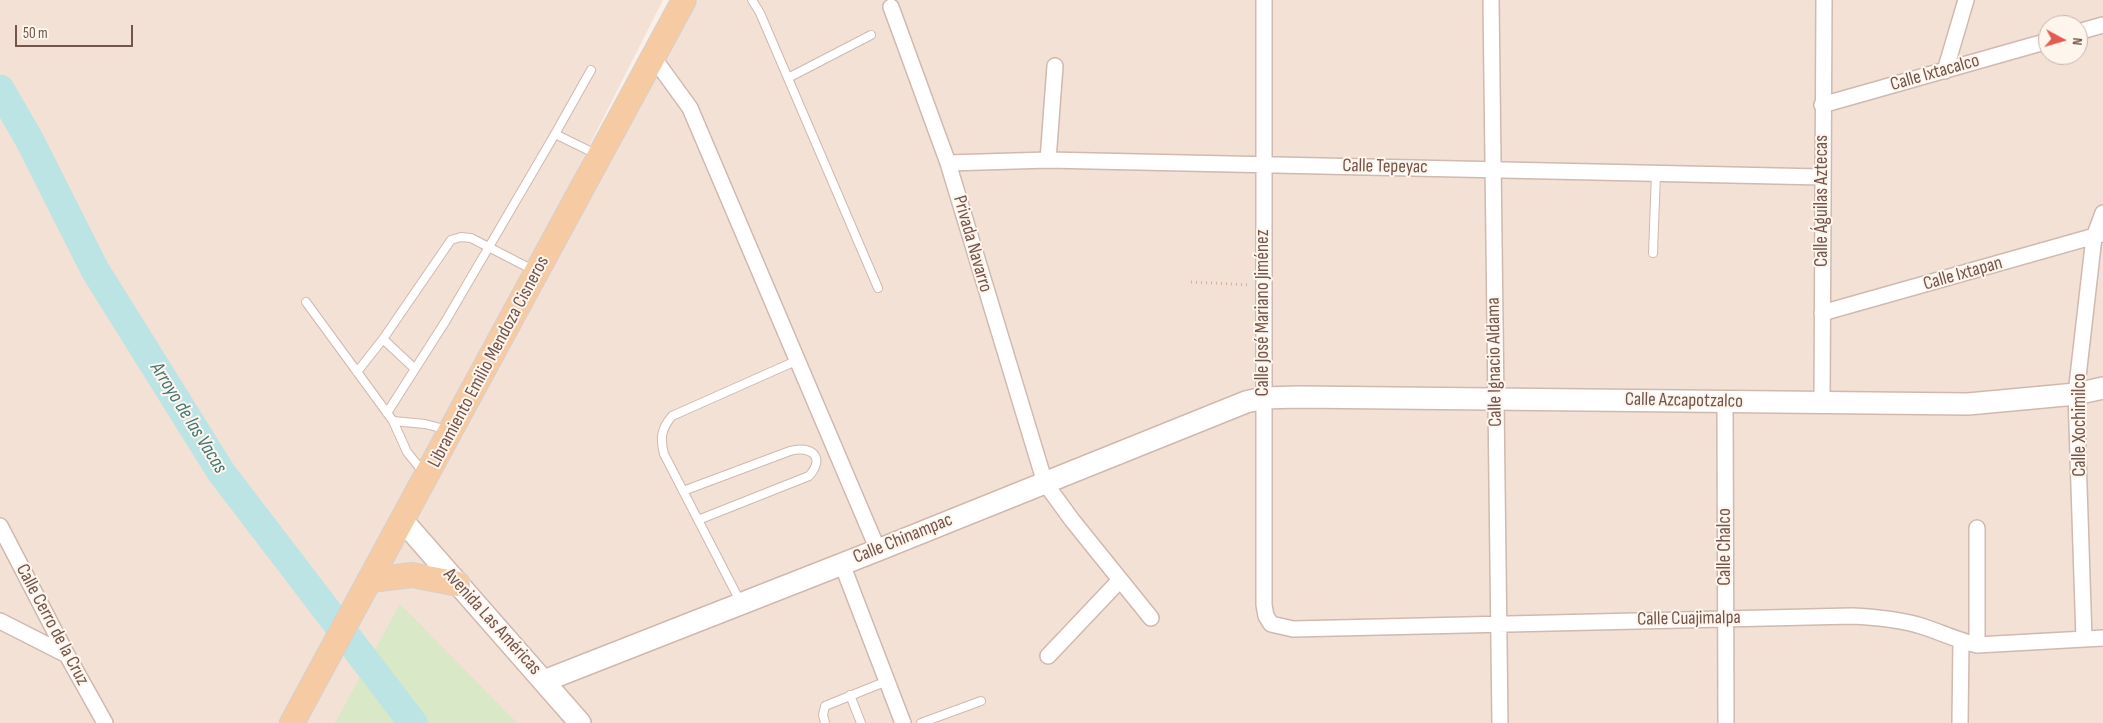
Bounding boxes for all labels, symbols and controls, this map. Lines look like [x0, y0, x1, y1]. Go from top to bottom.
scale bar [18, 15, 135, 47]
north arrow [2038, 15, 2088, 65]
text: 50 m [23, 24, 48, 43]
text: N [2069, 37, 2086, 46]
street label: Calle Ixtacalco [1888, 49, 1982, 97]
street label: Calle Águilas Aztecas [1811, 135, 1833, 267]
street label: Calle Tepeyac [1342, 155, 1428, 179]
street label: Privada Navarro [947, 193, 997, 295]
street label: Calle José Mariano Jiménez [1252, 230, 1274, 396]
street label: Libramiento Emilio Mendoza Cisneros [424, 252, 554, 472]
street label: Calle Ixtapan [1921, 252, 2005, 296]
street label: Calle Ignacio Aldama [1482, 297, 1508, 427]
water label: Arroyo de las Vacas [144, 358, 232, 478]
street label: Calle Xochimilco [2069, 373, 2091, 477]
street label: Calle Azcapotzalco [1625, 389, 1743, 413]
street label: Calle Chalco [1714, 508, 1736, 586]
street label: Calle Chinampac [850, 509, 956, 569]
street label: Calle Cerro de la Cruz [10, 561, 94, 689]
street label: Avenida Las Américas [438, 564, 546, 680]
street label: Calle Cuajimalpa [1637, 607, 1741, 631]

